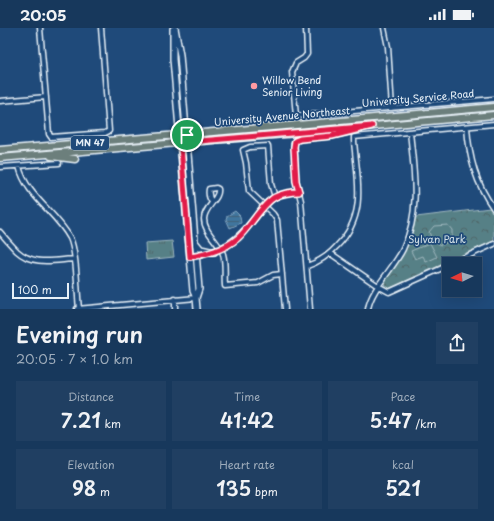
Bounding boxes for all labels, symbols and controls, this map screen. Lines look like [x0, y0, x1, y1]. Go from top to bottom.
text: 20:05 [20, 3, 67, 26]
place label: Willow Bend Senior Living [262, 72, 323, 99]
marker: Willow Bend Senior Living [249, 81, 259, 91]
street label: University Service Road [361, 85, 475, 110]
street label: University Avenue Northeast [213, 102, 351, 129]
pin [170, 118, 204, 152]
icon: arrive [176, 124, 198, 146]
road number: MN 47 [71, 136, 109, 150]
park label: Sylvan Park [408, 231, 466, 246]
north arrow [442, 257, 482, 297]
map controls [442, 257, 482, 297]
scale bar [12, 281, 69, 300]
text: 100 m [18, 281, 52, 298]
text: Evening run [16, 317, 143, 350]
button: share [436, 322, 478, 364]
text: 20:05 · 7 × 1.0 km [16, 349, 133, 368]
text: Distance [68, 388, 114, 405]
text: Time [234, 388, 260, 405]
text: Pace [391, 388, 415, 405]
text: 7.21 [61, 405, 101, 435]
text: 41:42 [220, 405, 274, 435]
text: 5:47 [369, 405, 412, 435]
text: km [101, 415, 121, 432]
text: /km [412, 415, 437, 432]
text: Elevation [67, 456, 115, 473]
text: Heart rate [219, 456, 275, 473]
text: kcal [392, 456, 414, 473]
text: 98 [72, 473, 96, 503]
text: 135 [216, 473, 251, 503]
text: 521 [385, 473, 421, 503]
text: m [96, 483, 110, 500]
text: bpm [251, 483, 278, 500]

